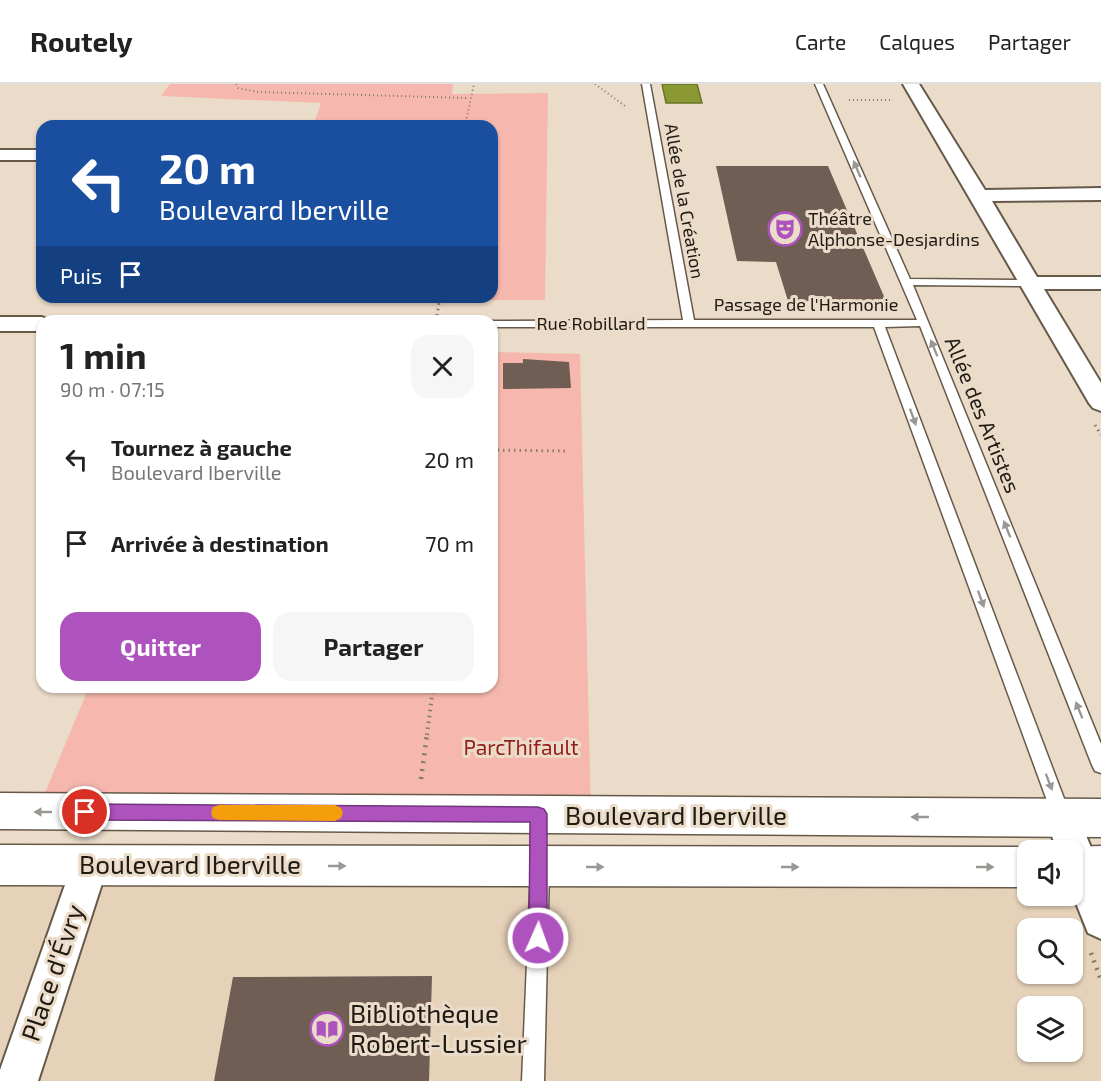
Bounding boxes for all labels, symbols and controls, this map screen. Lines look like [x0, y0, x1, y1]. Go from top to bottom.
text: Routely [30, 24, 133, 58]
text: Carte [795, 29, 846, 54]
text: Calques [879, 29, 955, 54]
text: Partager [988, 29, 1071, 54]
street label: Allée de la Création [660, 121, 709, 280]
text: 20 m [159, 142, 256, 192]
icon: left [60, 144, 138, 222]
one-way arrow [852, 160, 862, 178]
text: Boulevard Iberville [159, 193, 389, 225]
place label: Théâtre Alphonse-Desjardins [808, 207, 980, 250]
theatre icon: Théâtre Alphonse-Desjardins [767, 211, 803, 247]
icon: arrive [114, 258, 147, 291]
text: Puis [60, 262, 102, 288]
street label: Passage de l'Harmonie [714, 293, 898, 315]
street label: Rue Robillard [537, 312, 645, 334]
text: 1 min [60, 333, 147, 376]
street label: Allée des Artistes [941, 333, 1026, 496]
button: close [411, 335, 474, 398]
one-way arrow [929, 339, 939, 357]
text: 90 m · 07:15 [60, 377, 165, 401]
one-way arrow [908, 408, 918, 426]
text: Tournez à gauche [111, 434, 292, 460]
icon: left [60, 443, 93, 476]
text: 20 m [424, 446, 474, 472]
text: Boulevard Iberville [111, 460, 282, 484]
one-way arrow [1002, 520, 1012, 538]
icon: arrive [60, 527, 93, 560]
text: Arrivée à destination [111, 530, 329, 556]
text: 70 m [425, 530, 474, 556]
one-way arrow [977, 590, 986, 608]
button: Quitter [60, 612, 261, 681]
button: Partager [273, 612, 474, 681]
one-way arrow [1074, 701, 1084, 719]
park label: ParcThifault [463, 734, 579, 759]
one-way arrow [1045, 773, 1054, 791]
pin [59, 786, 110, 837]
icon: arrive [68, 795, 101, 828]
street label: Boulevard Iberville [565, 799, 787, 830]
one-way arrow [34, 807, 53, 817]
one-way arrow [910, 812, 929, 822]
map controls [1017, 840, 1083, 1062]
button: sound [1017, 840, 1083, 906]
street label: Boulevard Iberville [79, 848, 301, 879]
one-way arrow [328, 861, 347, 871]
one-way arrow [586, 862, 605, 872]
one-way arrow [781, 862, 800, 872]
one-way arrow [976, 862, 995, 872]
street label: Place d'Évry [14, 900, 90, 1045]
position arrow [506, 906, 570, 970]
button: search [1017, 918, 1083, 984]
button: layers [1017, 996, 1083, 1062]
place label: Bibliothèque Robert-Lussier [350, 997, 527, 1058]
library icon: Bibliothèque Robert-Lussier [309, 1011, 345, 1047]

